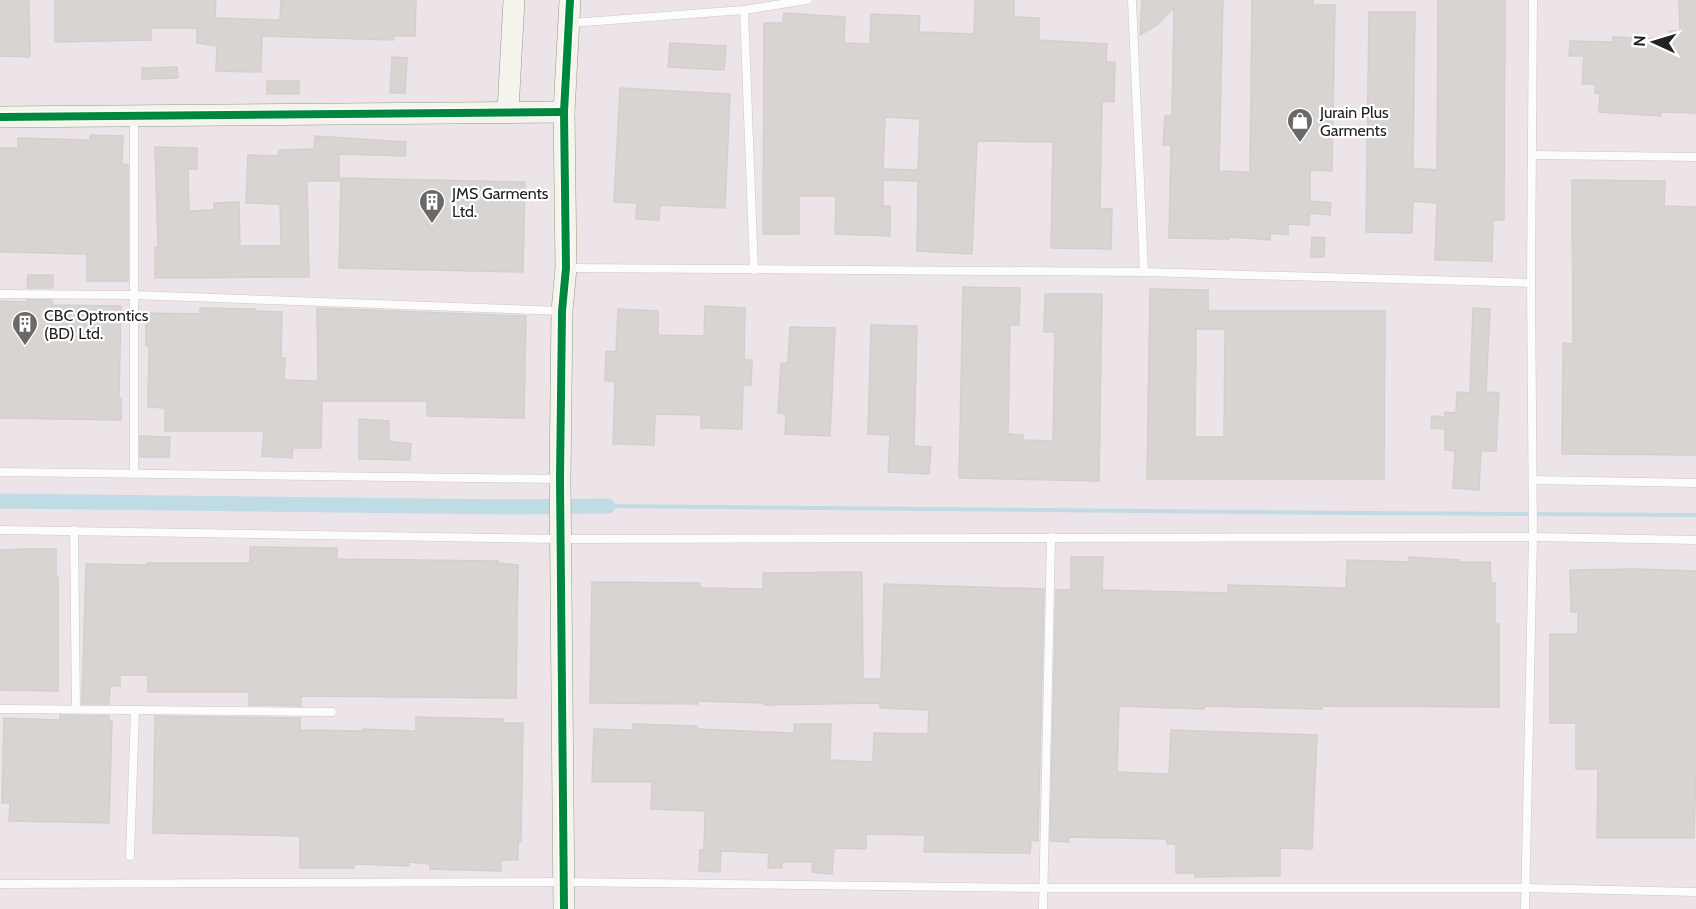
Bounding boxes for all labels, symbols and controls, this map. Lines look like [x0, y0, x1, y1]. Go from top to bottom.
north arrow [1624, 12, 1684, 72]
text: N [1630, 35, 1649, 47]
place label: Jurain Plus Garments [1319, 103, 1389, 140]
shop icon: Jurain Plus Garments [1285, 106, 1315, 144]
place label: JMS Garments Ltd. [451, 184, 549, 221]
building icon: JMS Garments Ltd. [417, 187, 447, 225]
place label: CBC Optrontics (BD) Ltd. [44, 306, 149, 343]
building icon: CBC Optrontics (BD) Ltd. [10, 309, 40, 347]

